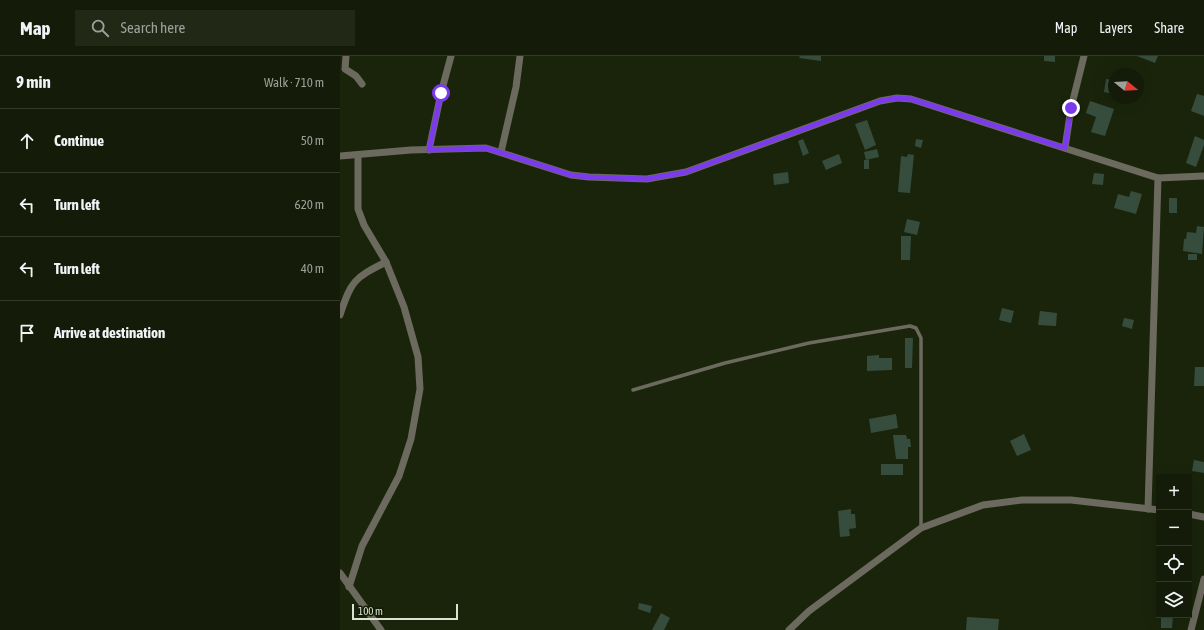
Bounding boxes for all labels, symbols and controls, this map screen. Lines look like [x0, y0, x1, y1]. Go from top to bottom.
search box [75, 10, 355, 46]
text: Map [20, 17, 51, 39]
icon: search [89, 17, 111, 39]
text: Search here [121, 19, 185, 36]
text: Map [1055, 20, 1077, 36]
text: Layers [1099, 20, 1132, 36]
text: Share [1154, 20, 1184, 36]
north arrow [1108, 68, 1144, 104]
text: 9 min [16, 72, 51, 92]
text: Walk · 710 m [264, 75, 324, 90]
route start [432, 84, 450, 102]
route end [1062, 99, 1080, 117]
icon: ahead [16, 130, 38, 152]
text: Continue [54, 132, 104, 149]
text: 50 m [301, 133, 324, 148]
icon: left [16, 194, 38, 216]
text: Turn left [54, 196, 100, 213]
text: 620 m [295, 197, 324, 212]
icon: left [16, 258, 38, 280]
text: Turn left [54, 260, 100, 277]
text: 40 m [301, 261, 324, 276]
icon: arrive [16, 322, 38, 344]
text: Arrive at destination [54, 324, 165, 341]
map controls [1156, 474, 1192, 618]
button: + [1156, 474, 1192, 510]
button: − [1156, 510, 1192, 546]
button: locate [1156, 546, 1192, 582]
button: layers [1156, 582, 1192, 618]
scale bar [352, 602, 458, 621]
text: 100 m [358, 605, 383, 617]

